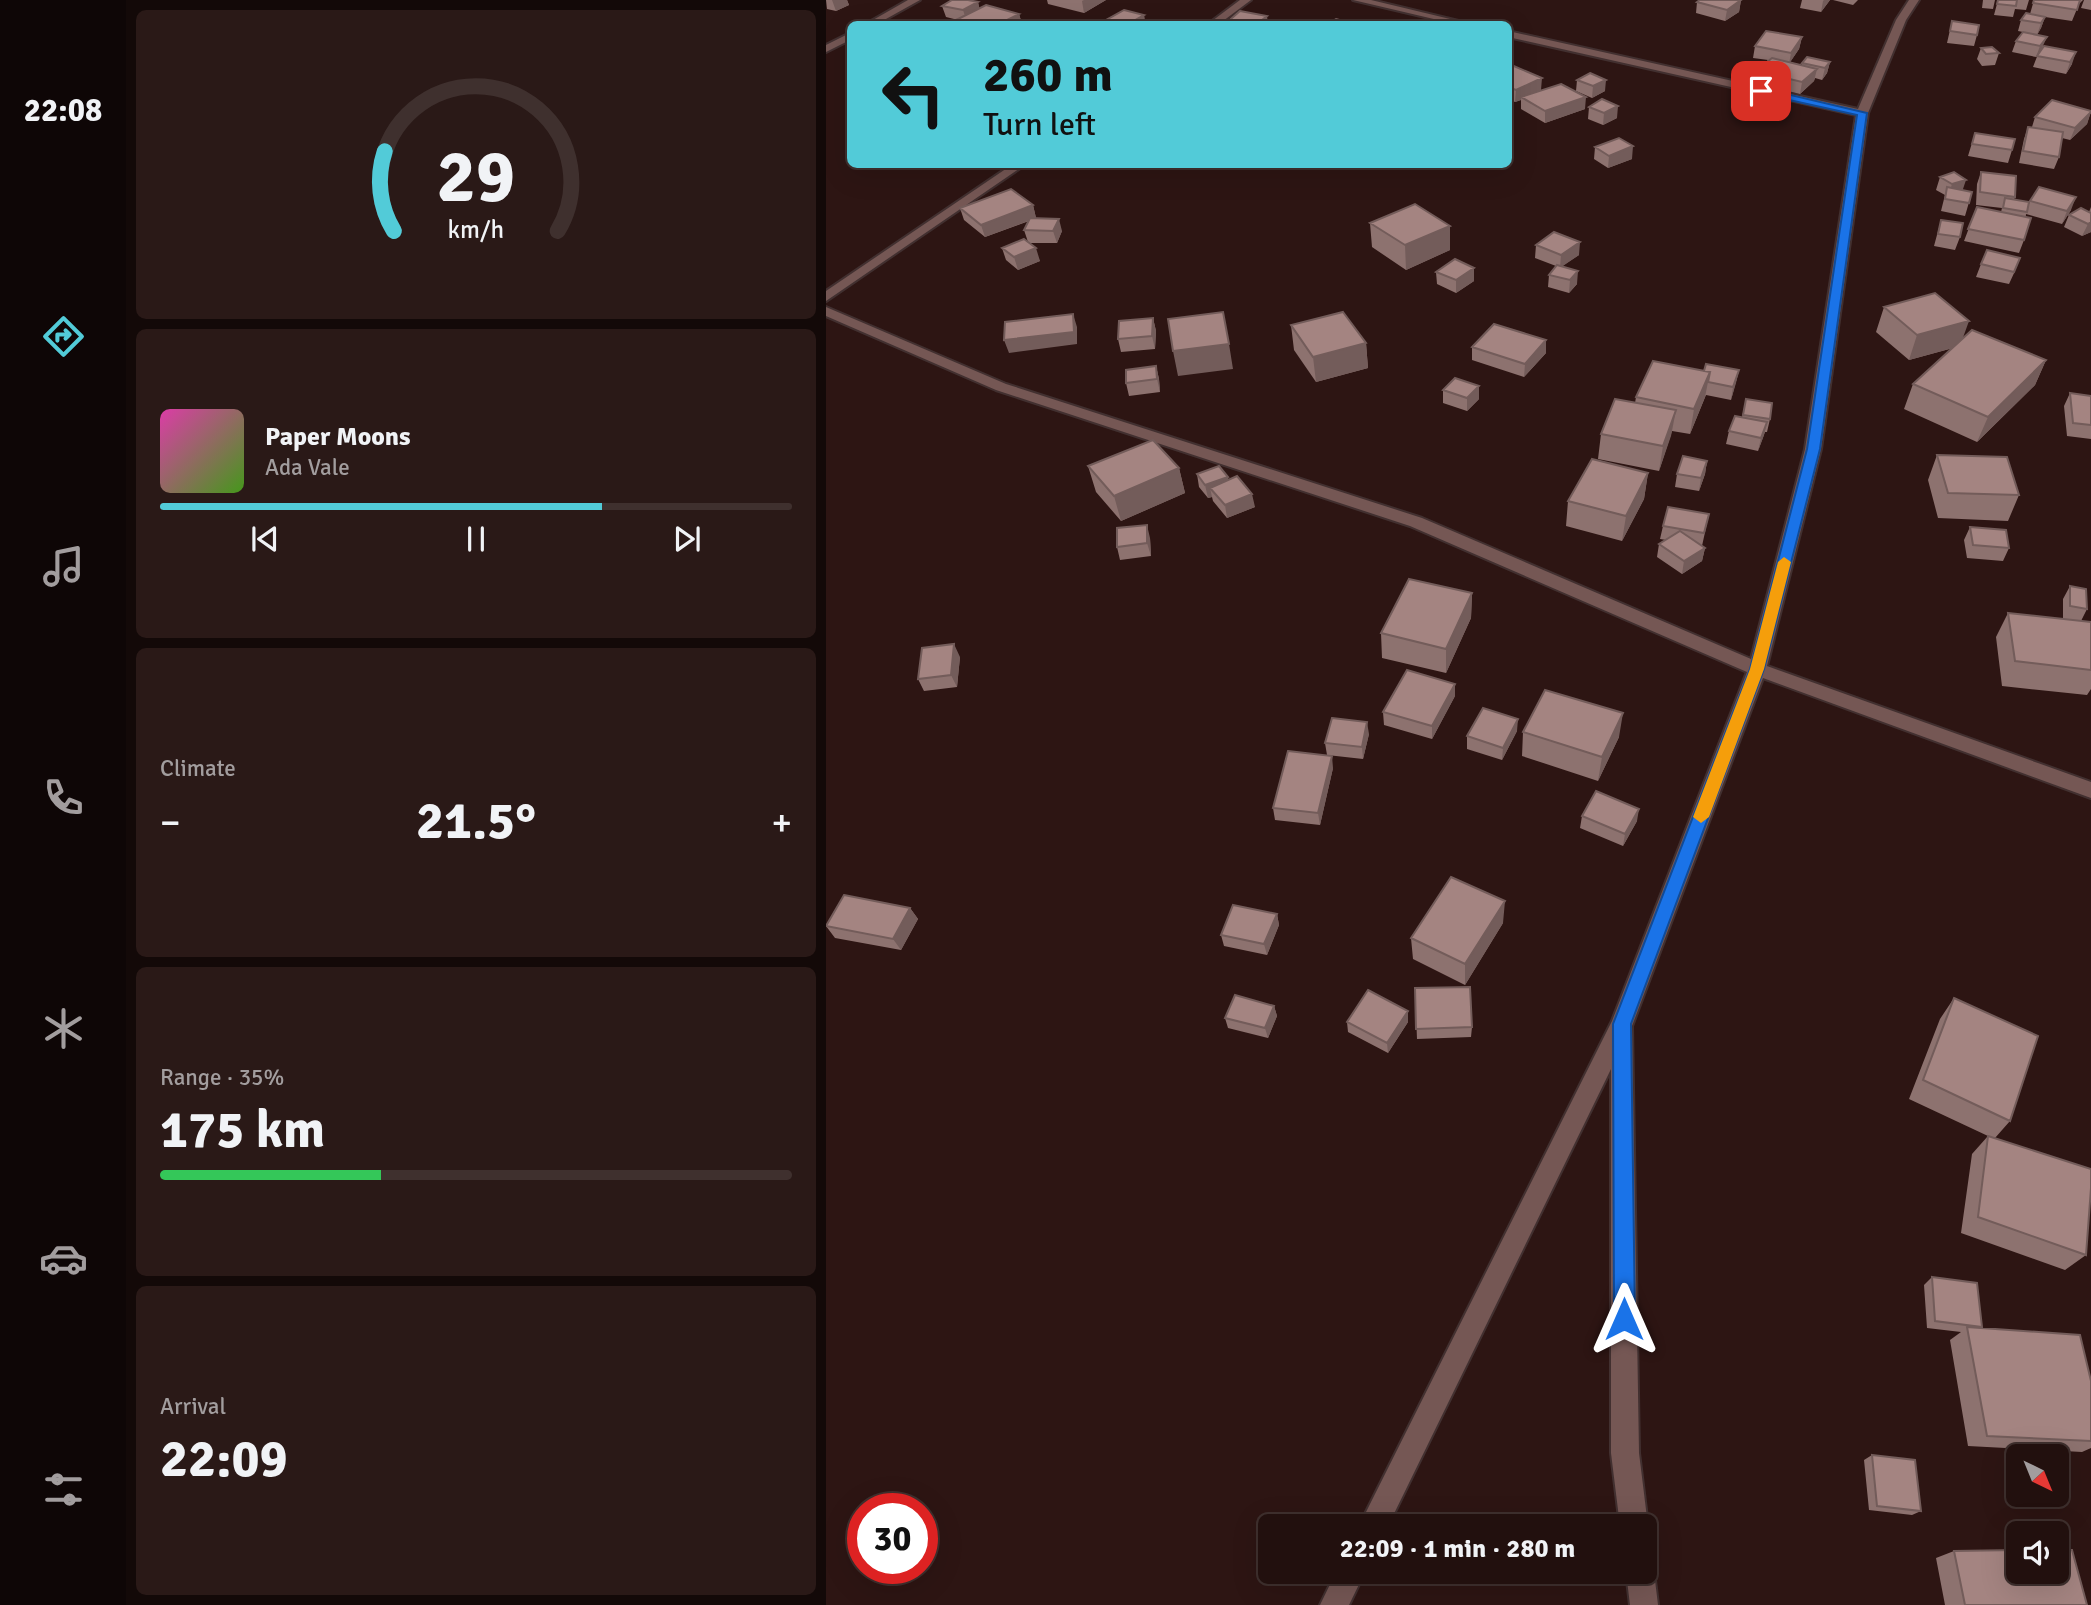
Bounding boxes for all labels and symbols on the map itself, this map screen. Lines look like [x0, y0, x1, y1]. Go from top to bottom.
pin [1731, 61, 1791, 121]
position arrow [1587, 1282, 1661, 1356]
north arrow [2006, 1444, 2068, 1507]
speed limit sign: 30 [847, 1493, 938, 1584]

